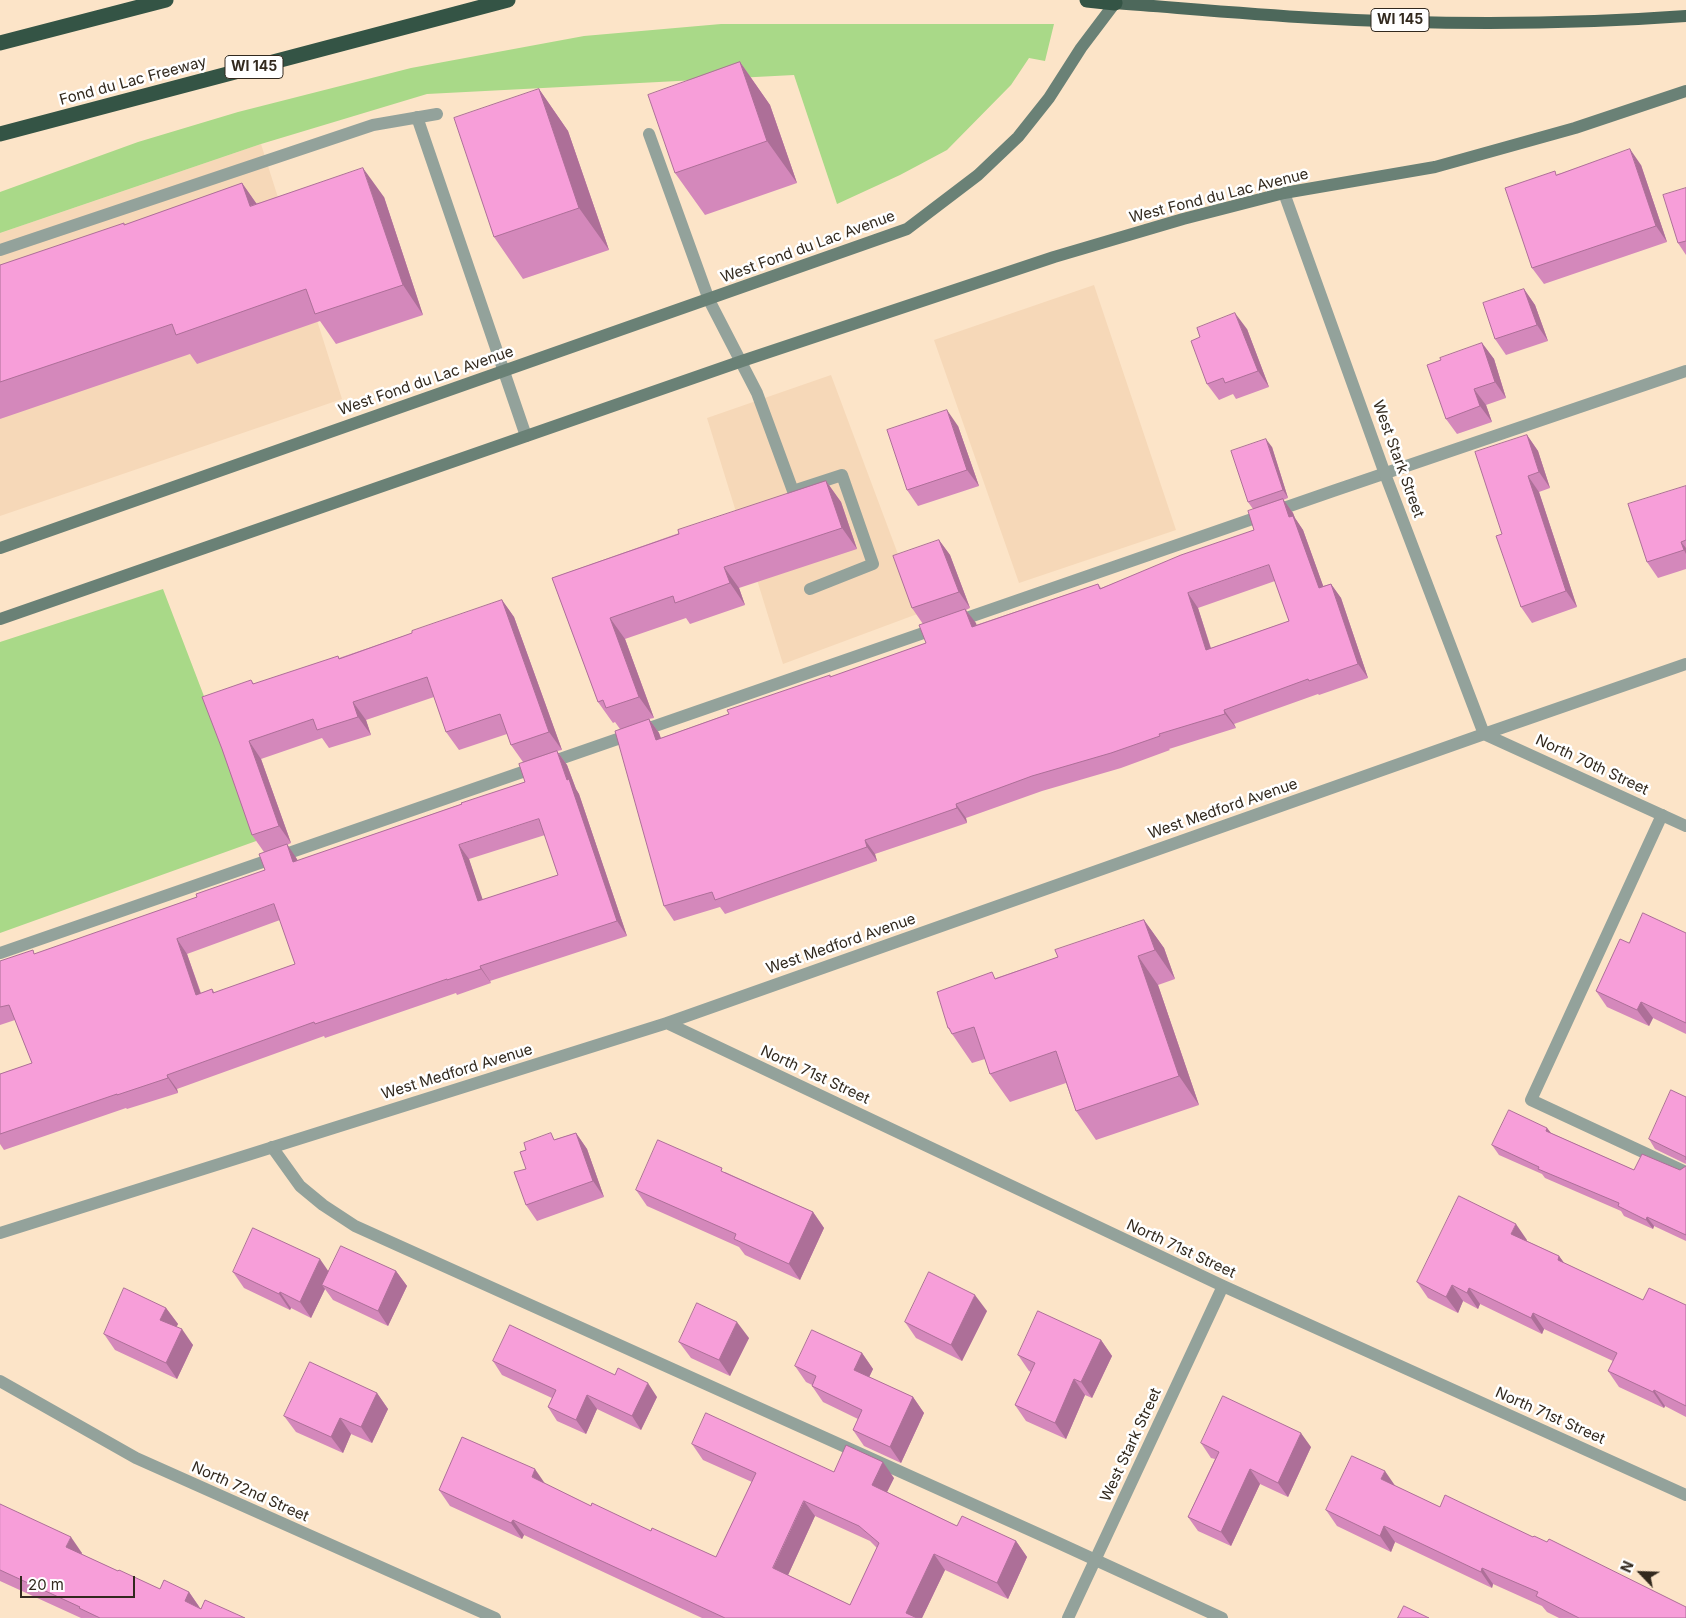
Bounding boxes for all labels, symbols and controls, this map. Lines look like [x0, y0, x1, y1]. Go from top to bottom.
road number: WI 145 [1371, 8, 1429, 32]
street label: Fond du Lac Freeway [58, 53, 208, 109]
road number: WI 145 [225, 56, 283, 78]
street label: West Fond du Lac Avenue [1128, 165, 1310, 227]
street label: West Fond du Lac Avenue [718, 207, 898, 287]
street label: West Fond du Lac Avenue [336, 343, 516, 419]
street label: West Stark Street [1368, 398, 1428, 520]
street label: North 70th Street [1533, 731, 1651, 799]
street label: West Medford Avenue [1146, 775, 1300, 843]
street label: West Medford Avenue [764, 910, 918, 978]
street label: West Medford Avenue [379, 1040, 535, 1104]
street label: North 71st Street [758, 1042, 872, 1108]
street label: North 71st Street [1124, 1216, 1238, 1282]
street label: North 71st Street [1492, 1384, 1608, 1448]
street label: West Stark Street [1097, 1385, 1165, 1505]
street label: North 72nd Street [189, 1458, 311, 1526]
north arrow [1616, 1548, 1666, 1598]
text: N [1617, 1558, 1637, 1575]
scale bar [22, 1566, 138, 1598]
text: 20 m [28, 1575, 64, 1594]

